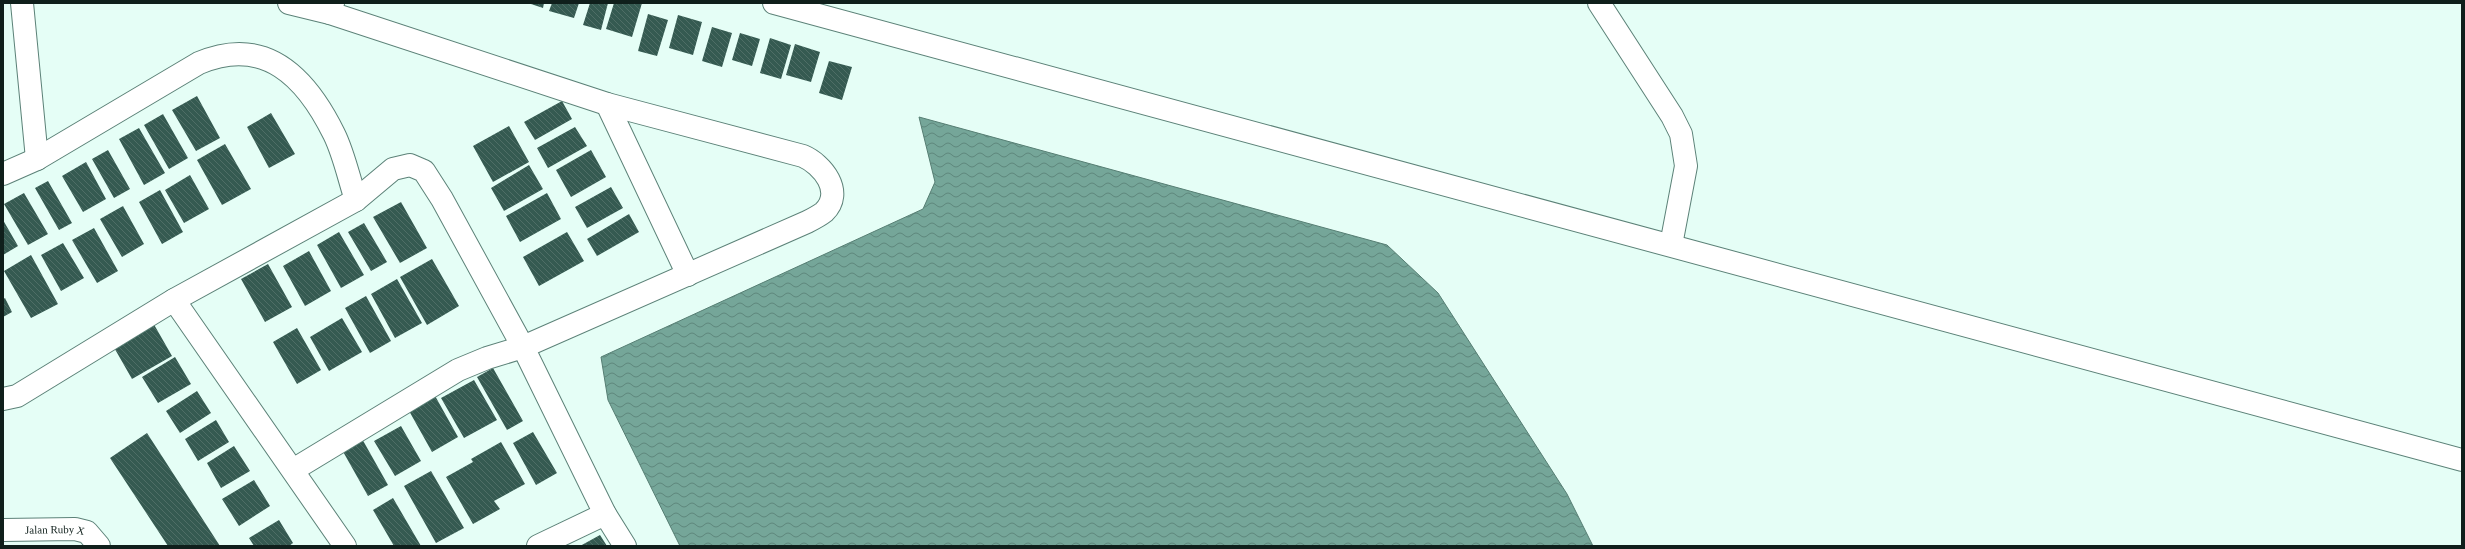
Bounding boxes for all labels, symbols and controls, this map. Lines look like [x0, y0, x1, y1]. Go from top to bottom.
street label: Jalan Ruby X [25, 523, 86, 537]

